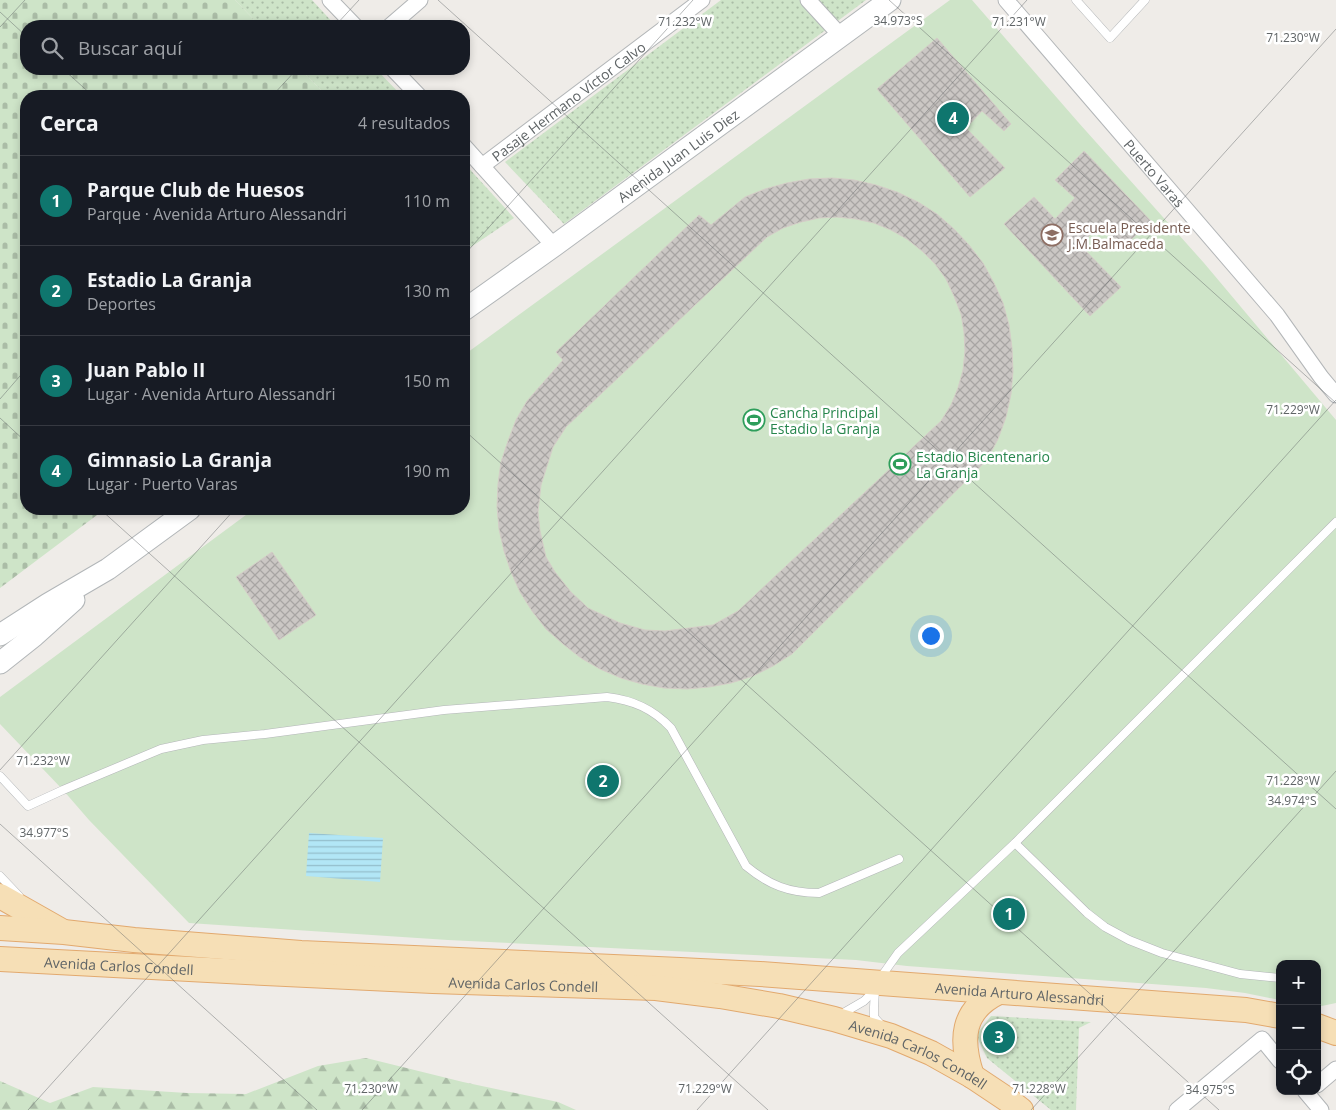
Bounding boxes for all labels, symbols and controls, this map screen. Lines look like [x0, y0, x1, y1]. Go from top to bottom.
text: 34.973°S [873, 12, 923, 29]
text: 71.232°W [658, 13, 712, 30]
text: 71.231°W [992, 13, 1046, 30]
search box [20, 20, 470, 75]
text: 71.230°W [1266, 29, 1320, 46]
icon: search [38, 34, 66, 62]
text: Buscar aquí [78, 35, 182, 61]
street label: Pasaje Hermano Víctor Calvo [487, 37, 649, 165]
pin: 4 [937, 99, 969, 137]
street label: Avenida Juan Luis Diez [613, 104, 743, 206]
text: Cerca [40, 109, 99, 137]
text: 4 resultados [358, 112, 450, 134]
street label: Puerto Varas [1120, 135, 1190, 211]
text: Parque Club de Huesos [87, 177, 304, 203]
text: 1 [51, 190, 61, 212]
text: 110 m [404, 190, 450, 212]
text: Parque · Avenida Arturo Alessandri [87, 203, 347, 225]
place label: Escuela Presidente J.M.Balmaceda [1066, 218, 1191, 253]
school or university icon: Escuela Presidente J.M.Balmaceda [1040, 223, 1064, 247]
text: Estadio La Granja [87, 267, 252, 293]
text: 2 [51, 280, 61, 302]
text: 130 m [404, 280, 450, 302]
text: Deportes [87, 293, 156, 315]
text: Juan Pablo II [87, 357, 205, 383]
text: 3 [51, 370, 61, 392]
text: 150 m [404, 370, 450, 392]
text: Lugar · Avenida Arturo Alessandri [87, 383, 336, 405]
text: 71.229°W [1266, 401, 1320, 418]
place label: Cancha Principal Estadio la Granja [770, 403, 880, 438]
sports icon: Cancha Principal Estadio la Granja [742, 408, 766, 432]
text: Gimnasio La Granja [87, 447, 272, 473]
place label: Estadio Bicentenario La Granja [916, 447, 1050, 482]
sports icon: Estadio Bicentenario La Granja [888, 452, 912, 476]
text: 4 [51, 460, 61, 482]
text: 190 m [404, 460, 450, 482]
text: Lugar · Puerto Varas [87, 473, 238, 495]
your location [918, 623, 944, 649]
text: 71.232°W [16, 752, 70, 769]
pin: 2 [587, 762, 619, 800]
text: 71.228°W [1266, 772, 1320, 789]
text: 34.974°S [1267, 792, 1317, 809]
text: 34.977°S [19, 824, 69, 841]
pin: 1 [993, 895, 1025, 933]
street label: Avenida Carlos Condell [43, 952, 194, 979]
map controls [1276, 960, 1321, 1095]
button: + [1276, 960, 1321, 1005]
street label: Avenida Carlos Condell [448, 972, 599, 996]
street label: Avenida Arturo Alessandri [934, 977, 1105, 1009]
button: − [1276, 1005, 1321, 1050]
street label: Avenida Carlos Condell [847, 1015, 991, 1093]
pin: 3 [983, 1018, 1015, 1056]
button: locate [1276, 1050, 1321, 1095]
text: 71.230°W [344, 1080, 398, 1097]
text: 71.229°W [678, 1080, 732, 1097]
text: 71.228°W [1012, 1080, 1066, 1097]
text: 34.975°S [1185, 1081, 1235, 1098]

